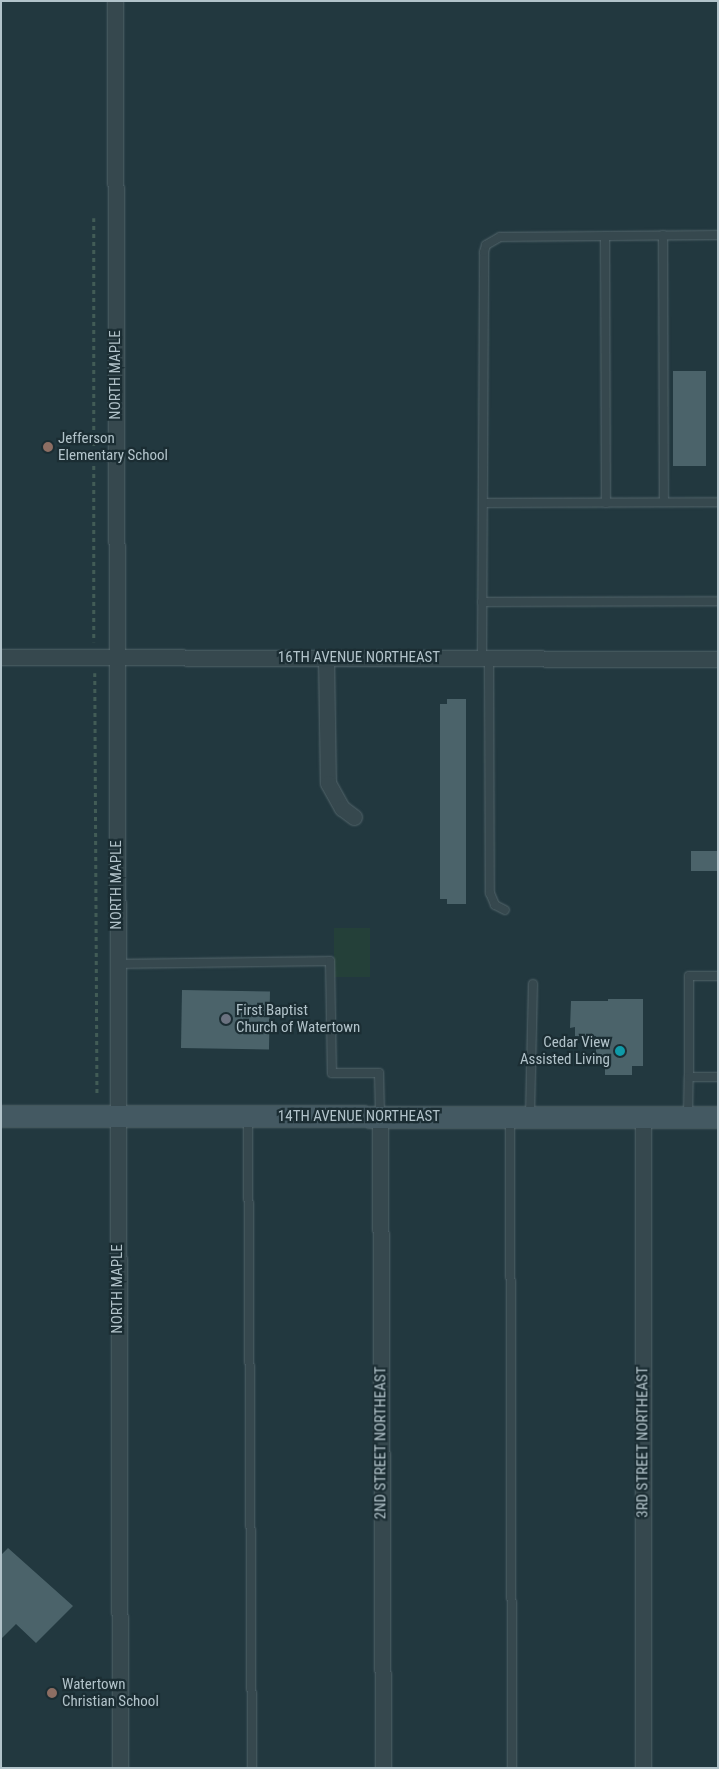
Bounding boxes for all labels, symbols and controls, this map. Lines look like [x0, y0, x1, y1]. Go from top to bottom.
street label: NORTH MAPLE [107, 330, 125, 420]
place label: Jefferson Elementary School [58, 429, 168, 464]
marker: Jefferson Elementary School [42, 441, 54, 453]
street label: 16TH AVENUE NORTHEAST [278, 649, 440, 667]
street label: NORTH MAPLE [108, 840, 126, 930]
place label: First Baptist Church of Watertown [236, 1001, 360, 1036]
marker: First Baptist Church of Watertown [220, 1013, 232, 1025]
place label: Cedar View Assisted Living [520, 1033, 610, 1068]
marker: Cedar View Assisted Living [614, 1045, 626, 1057]
street label: 14TH AVENUE NORTHEAST [278, 1108, 440, 1126]
street label: NORTH MAPLE [109, 1244, 127, 1334]
street label: 2ND STREET NORTHEAST [372, 1366, 390, 1520]
street label: 3RD STREET NORTHEAST [634, 1366, 652, 1518]
place label: Watertown Christian School [62, 1675, 159, 1710]
marker: Watertown Christian School [46, 1687, 58, 1699]

